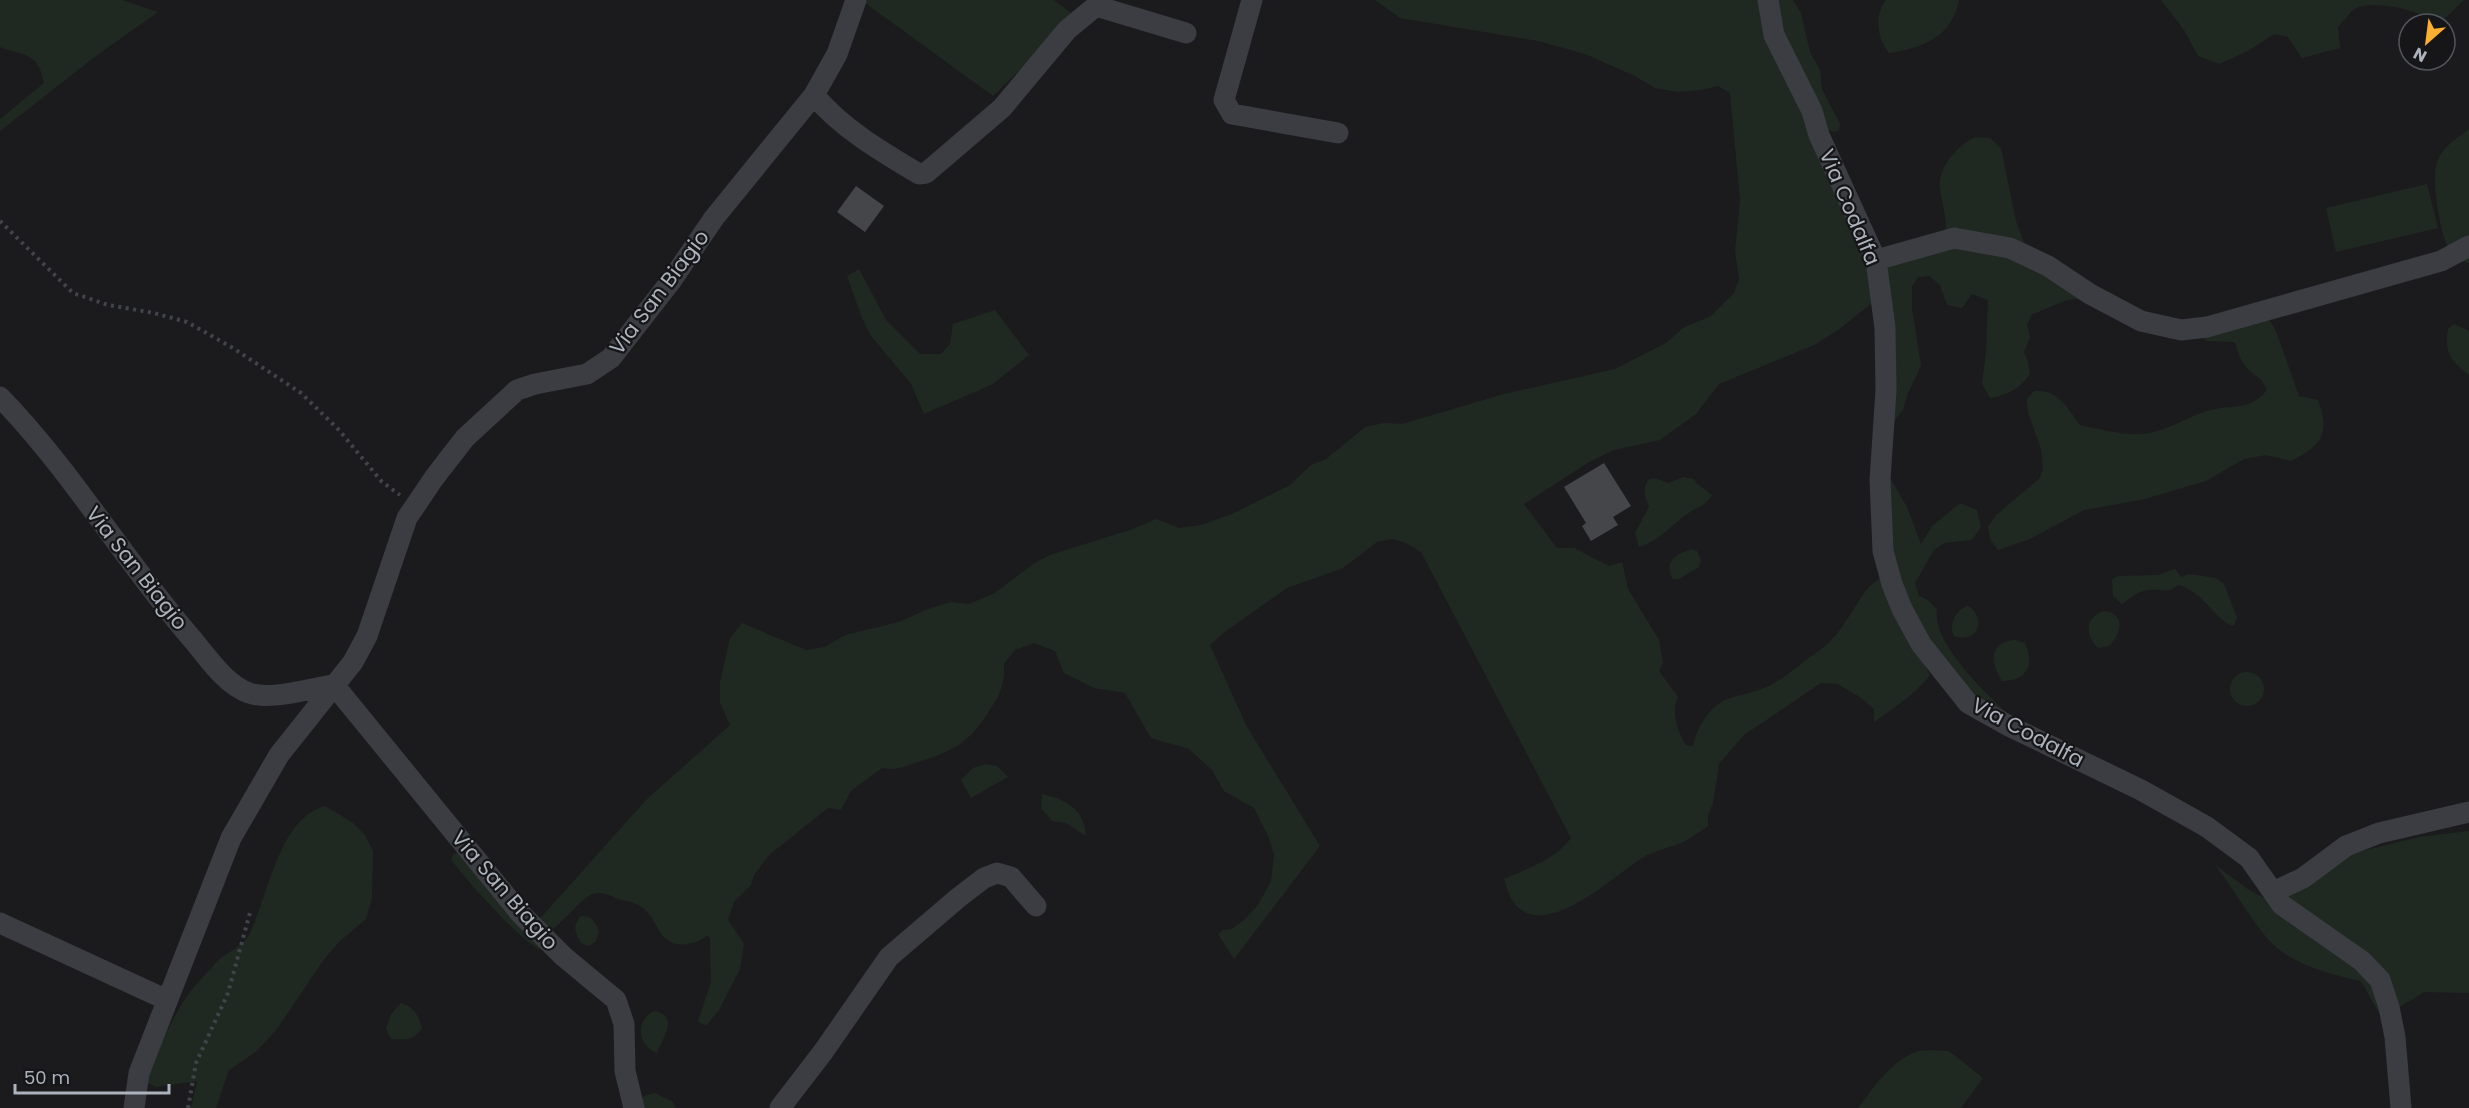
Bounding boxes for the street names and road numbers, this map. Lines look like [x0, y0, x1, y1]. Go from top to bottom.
street label: Via Codalfa [1813, 145, 1887, 269]
street label: Via San Biagio [602, 223, 716, 361]
street label: Via San Biagio [79, 500, 195, 636]
street label: Via Codalfa [1967, 690, 2089, 774]
street label: Via San Biagio [445, 824, 565, 956]

